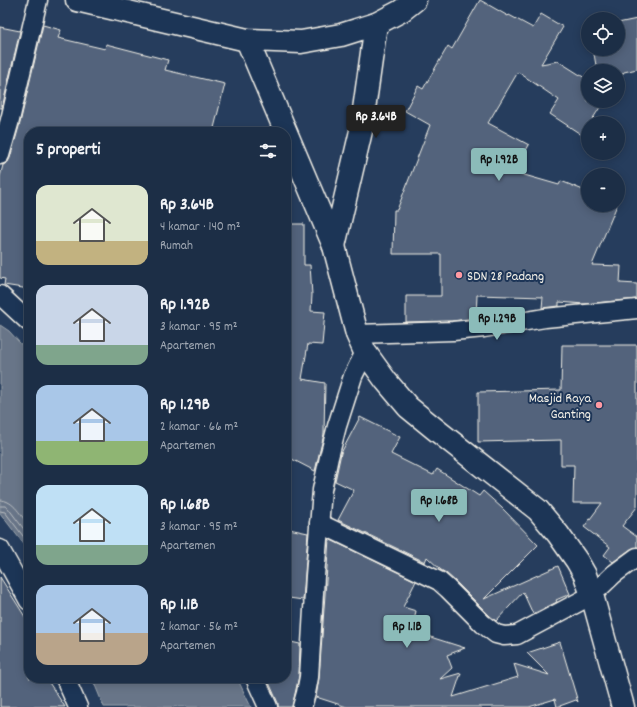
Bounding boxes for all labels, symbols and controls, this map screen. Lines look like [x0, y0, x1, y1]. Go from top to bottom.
map controls [581, 12, 625, 212]
button: locate [581, 12, 625, 56]
button: layers [581, 64, 625, 108]
pin: Rp 3.64B [335, 105, 417, 139]
text: Rp 3.64B [355, 108, 397, 127]
button: + [581, 116, 625, 160]
text: 5 properti [36, 139, 100, 163]
icon: filters [257, 140, 279, 162]
pin: Rp 1.92B [458, 148, 540, 182]
text: Rp 1.92B [480, 151, 518, 170]
button: − [581, 168, 625, 212]
text: Rp 3.64B [160, 194, 214, 218]
icon: home [68, 201, 116, 249]
text: 4 kamar · 140 m² [160, 218, 241, 237]
text: Rumah [160, 237, 193, 256]
place label: SDN 28 Padang [467, 267, 544, 287]
marker: SDN 28 Padang [454, 270, 464, 280]
text: Rp 1.92B [160, 294, 210, 318]
icon: home [68, 301, 116, 349]
pin: Rp 1.29B [456, 307, 538, 341]
text: Rp 1.29B [478, 310, 516, 329]
text: 3 kamar · 95 m² [160, 318, 238, 337]
text: Apartemen [160, 337, 215, 356]
place label: Masjid Raya Ganting [529, 389, 591, 425]
text: Rp 1.29B [160, 394, 210, 418]
marker: Masjid Raya Ganting [594, 400, 604, 410]
icon: home [68, 401, 116, 449]
text: 2 kamar · 66 m² [160, 418, 238, 437]
text: Apartemen [160, 437, 215, 456]
pin: Rp 1.68B [398, 489, 480, 523]
text: Rp 1.68B [420, 492, 458, 511]
text: Rp 1.68B [160, 494, 210, 518]
icon: home [68, 501, 116, 549]
text: 3 kamar · 95 m² [160, 518, 238, 537]
text: Apartemen [160, 537, 215, 556]
text: Rp 1.1B [160, 594, 198, 618]
icon: home [68, 601, 116, 649]
pin: Rp 1.1B [370, 615, 444, 649]
text: 2 kamar · 56 m² [160, 618, 238, 637]
text: Rp 1.1B [392, 618, 422, 637]
text: Apartemen [160, 637, 215, 656]

